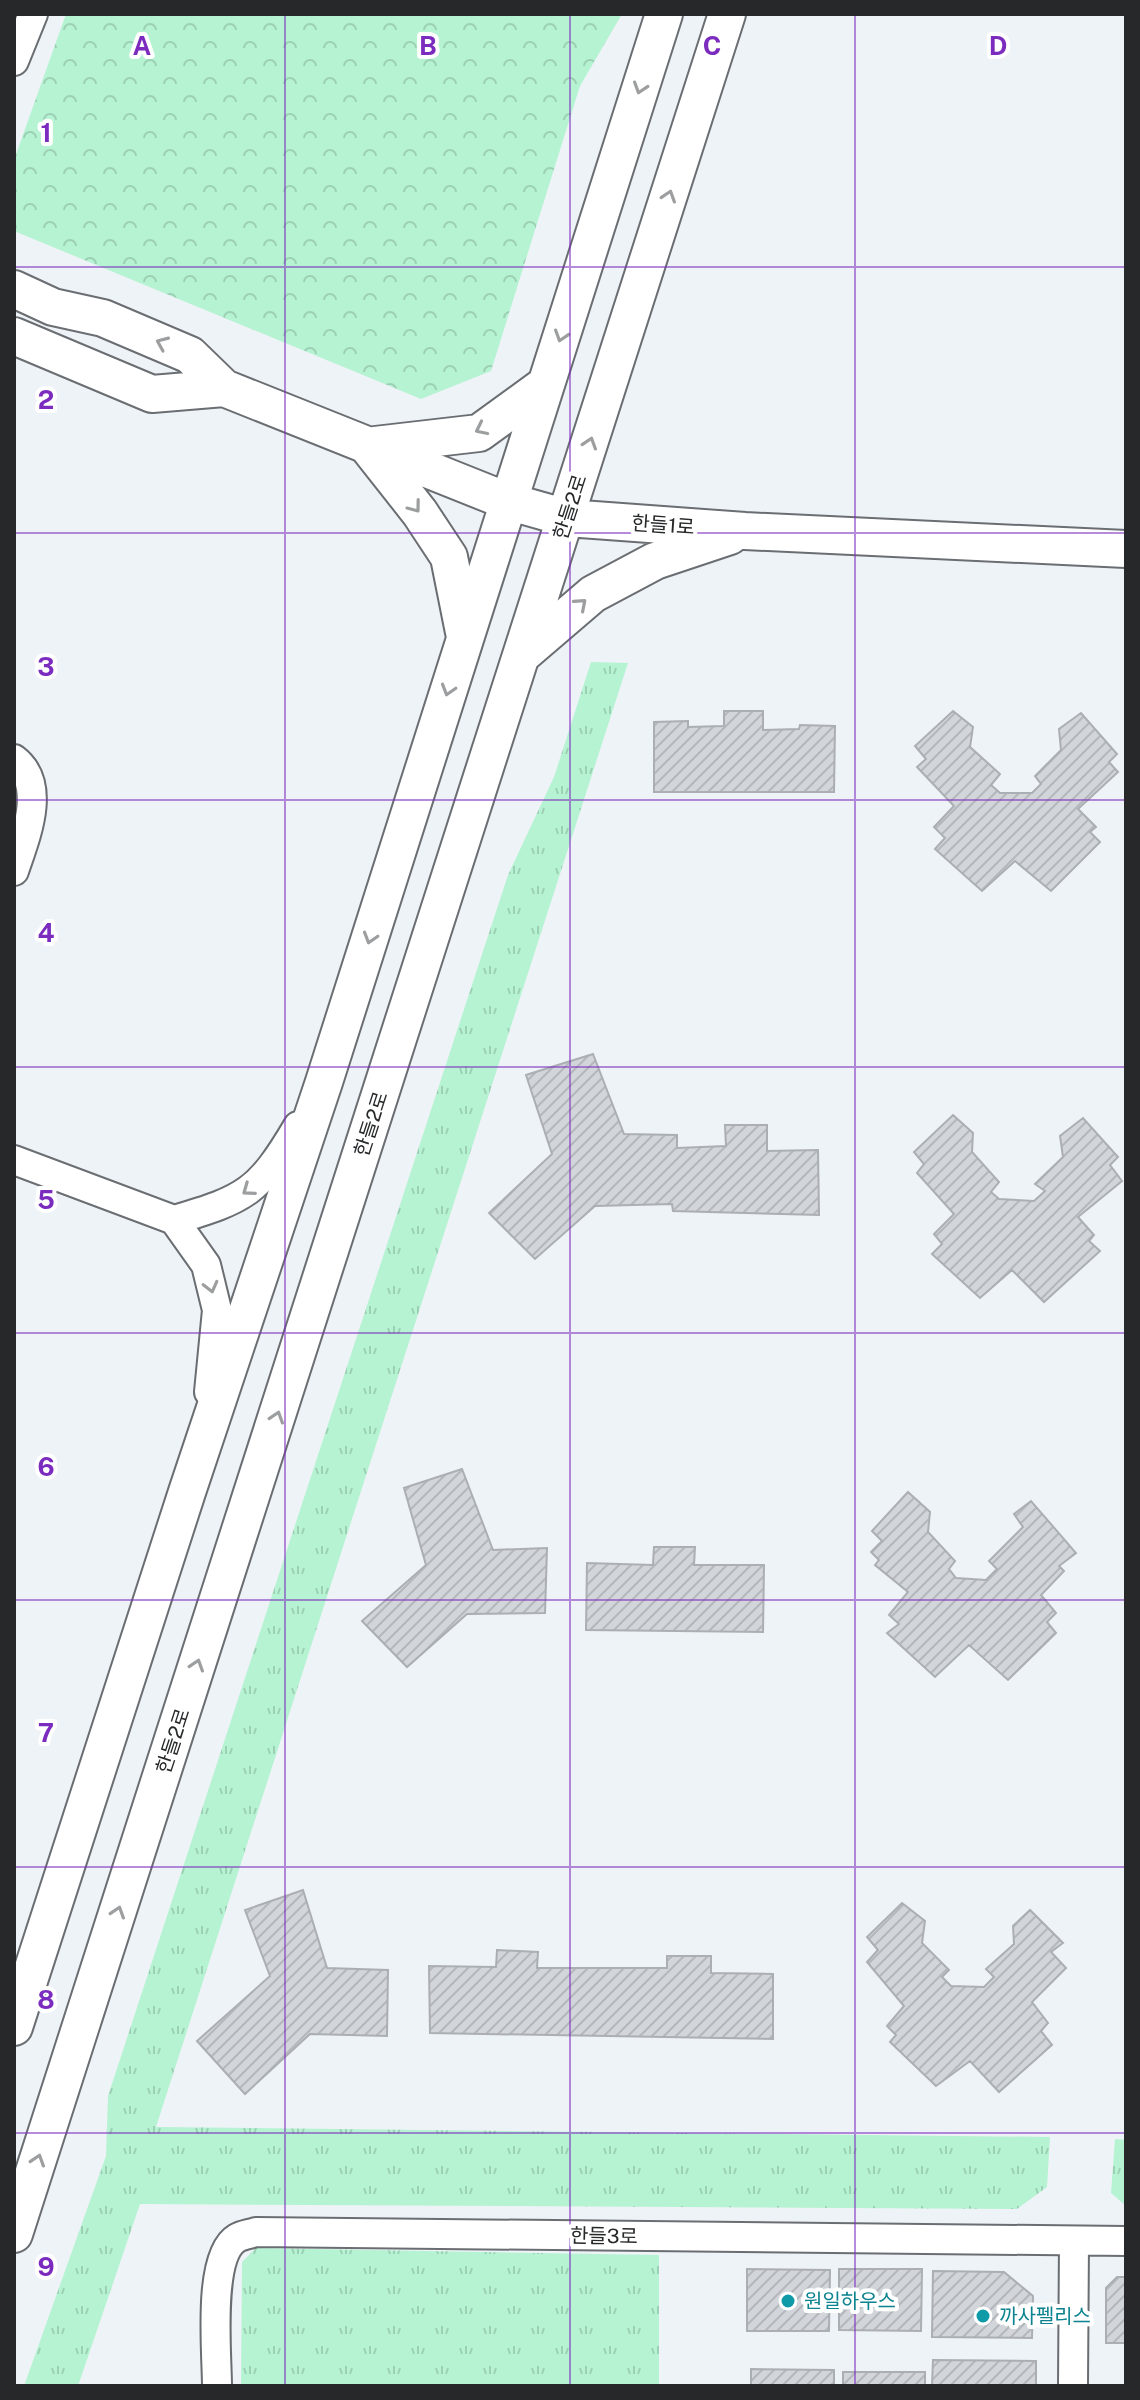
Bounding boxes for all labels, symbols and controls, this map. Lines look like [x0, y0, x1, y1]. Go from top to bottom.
text: A [133, 30, 152, 61]
text: B [419, 30, 437, 61]
text: C [703, 30, 721, 61]
text: D [989, 30, 1007, 61]
one-way arrow [634, 81, 650, 95]
text: 1 [40, 117, 52, 148]
one-way arrow [660, 189, 676, 203]
one-way arrow [554, 328, 570, 342]
one-way arrow [156, 337, 170, 353]
text: 2 [38, 384, 54, 415]
one-way arrow [475, 419, 489, 435]
one-way arrow [581, 437, 597, 451]
street label: 한들2로 [548, 471, 592, 543]
one-way arrow [405, 498, 419, 513]
street label: 한들1로 [631, 511, 695, 539]
one-way arrow [572, 599, 587, 614]
text: 3 [37, 651, 55, 682]
one-way arrow [441, 683, 457, 697]
text: 4 [37, 917, 55, 948]
one-way arrow [363, 930, 379, 944]
street label: 한들2로 [349, 1088, 393, 1160]
one-way arrow [242, 1180, 257, 1195]
text: 5 [37, 1184, 55, 1215]
one-way arrow [202, 1280, 219, 1293]
one-way arrow [268, 1411, 284, 1424]
text: 6 [37, 1451, 55, 1482]
one-way arrow [188, 1658, 204, 1672]
street label: 한들2로 [151, 1705, 195, 1777]
text: 7 [38, 1717, 54, 1748]
one-way arrow [108, 1906, 124, 1920]
text: 8 [37, 1984, 55, 2015]
one-way arrow [29, 2153, 45, 2167]
street label: 한들3로 [570, 2223, 638, 2249]
text: 9 [37, 2251, 55, 2282]
place label: 원일하우스 [804, 2289, 896, 2313]
marker: 원일하우스 [779, 2292, 797, 2310]
place label: 까사펠리스 [999, 2304, 1091, 2328]
marker: 까사펠리스 [974, 2307, 992, 2325]

